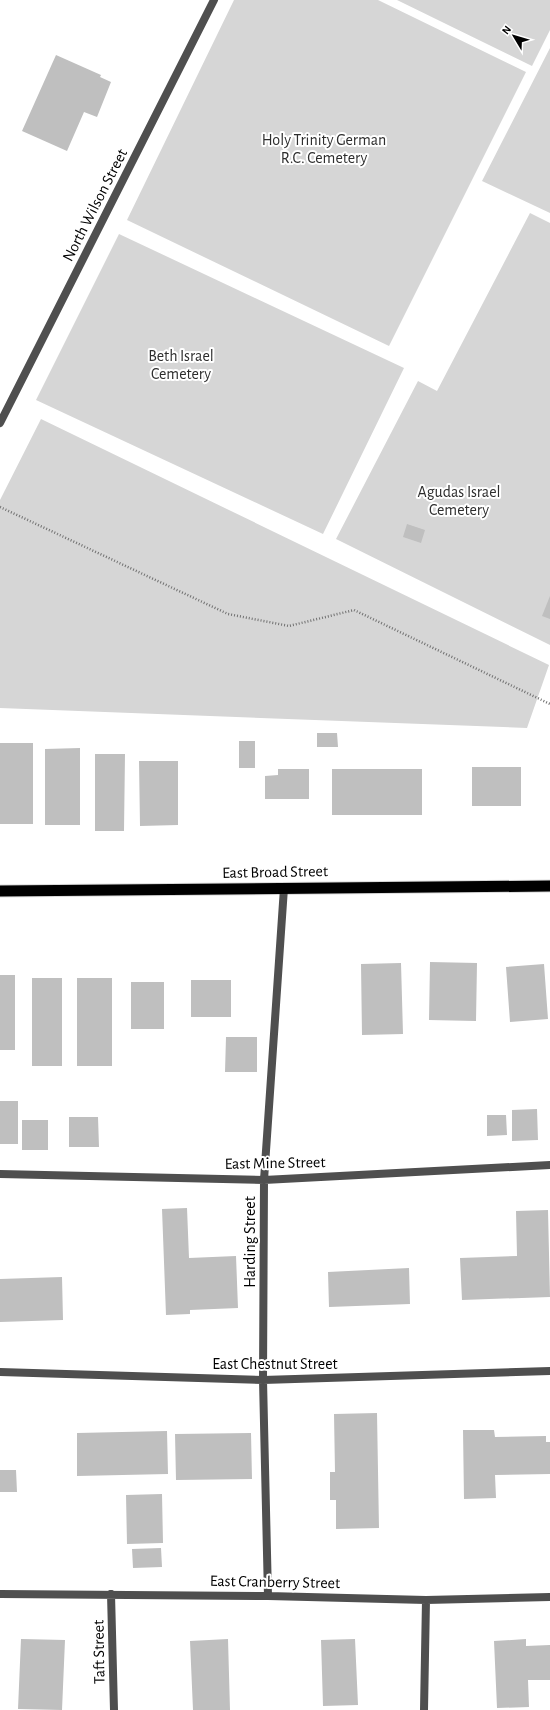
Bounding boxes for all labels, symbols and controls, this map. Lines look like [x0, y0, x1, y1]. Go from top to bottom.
north arrow [494, 16, 534, 56]
text: N [500, 24, 513, 37]
park label: Holy Trinity German R.C. Cemetery [262, 132, 386, 167]
street label: North Wilson Street [60, 146, 130, 264]
park label: Beth Israel Cemetery [148, 348, 214, 383]
park label: Agudas Israel Cemetery [417, 484, 501, 519]
street label: East Broad Street [222, 863, 328, 881]
street label: East Mine Street [224, 1154, 326, 1172]
street label: Harding Street [242, 1196, 258, 1288]
street label: East Chestnut Street [212, 1356, 338, 1372]
street label: East Cranberry Street [210, 1573, 340, 1592]
street label: Taft Street [90, 1620, 108, 1684]

